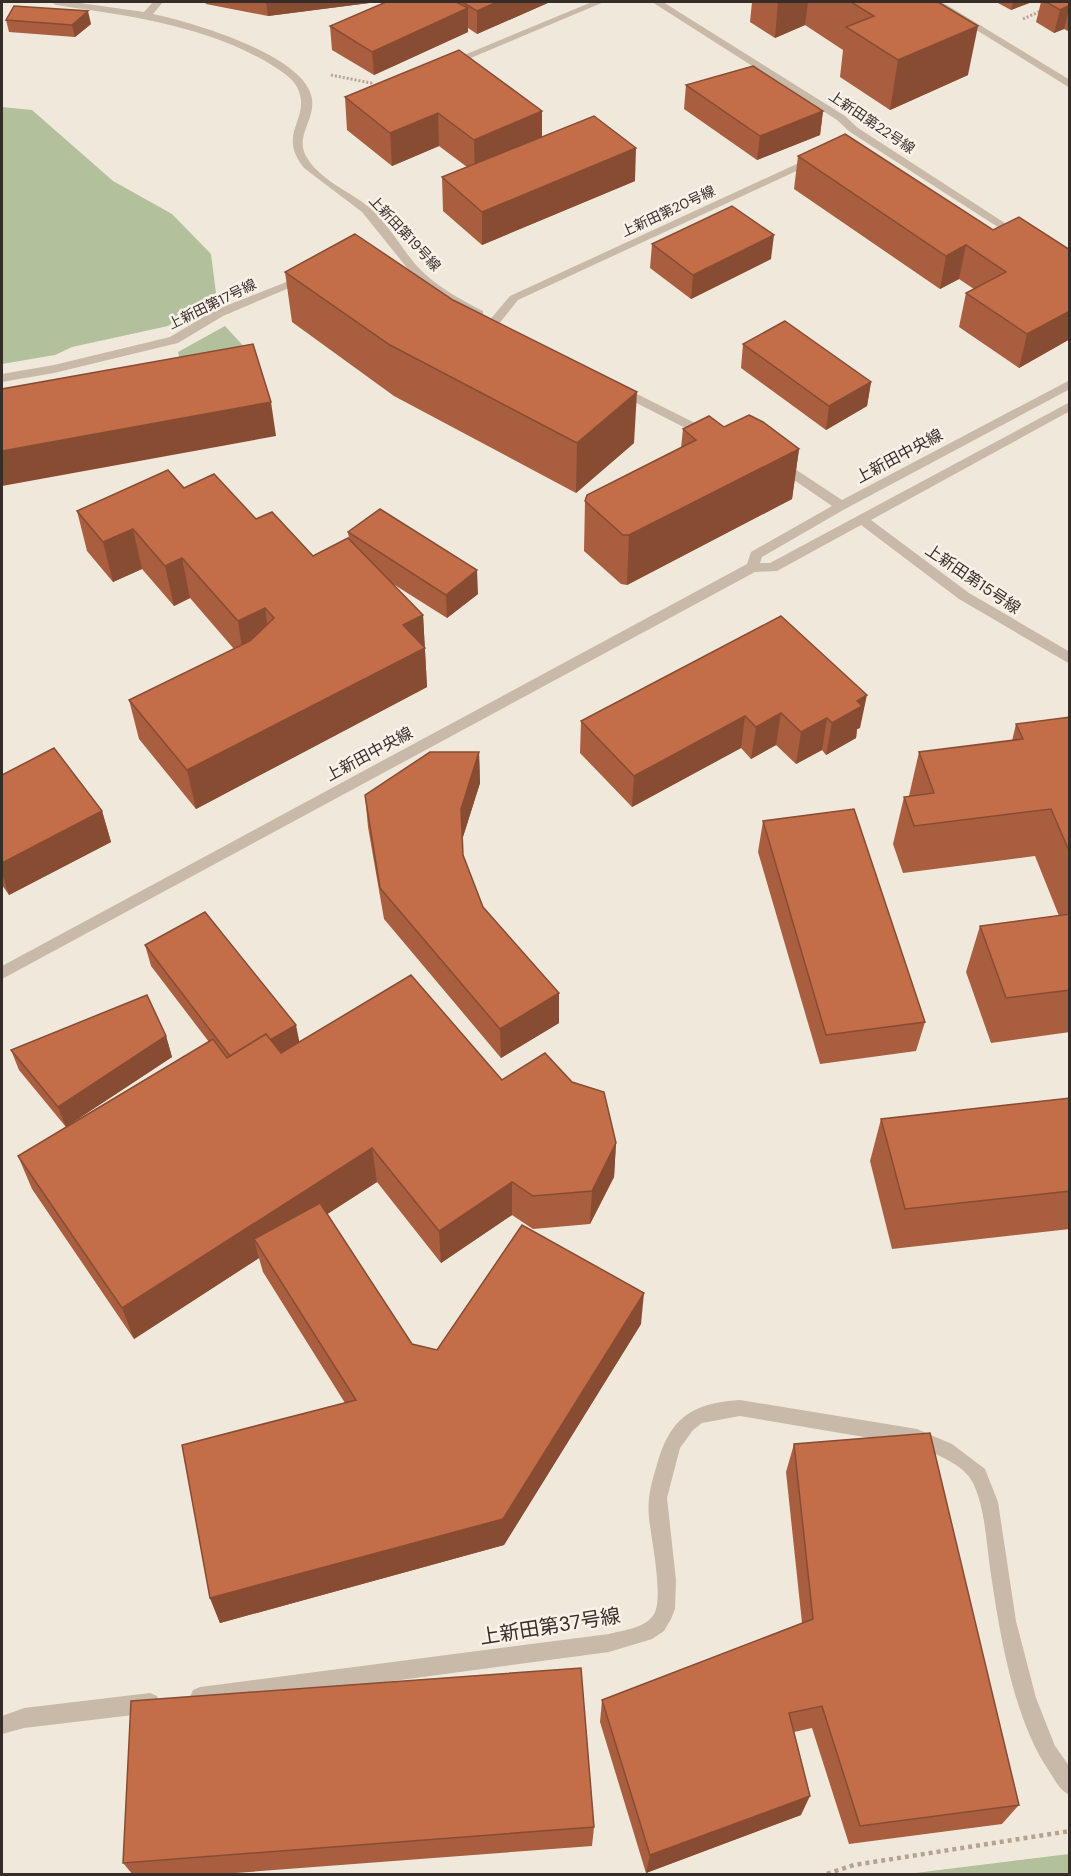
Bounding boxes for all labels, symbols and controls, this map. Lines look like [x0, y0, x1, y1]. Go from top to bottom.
street label: 上新田第22号線 [825, 87, 919, 157]
street label: 上新田第20号線 [618, 181, 718, 241]
street label: 上新田第19号線 [365, 191, 445, 275]
street label: 上新田第17号線 [165, 275, 259, 333]
street label: 上新田中央線 [852, 424, 946, 488]
street label: 上新田第15号線 [921, 539, 1025, 619]
street label: 上新田中央線 [322, 722, 416, 786]
street label: 上新田第37号線 [478, 1602, 622, 1650]

